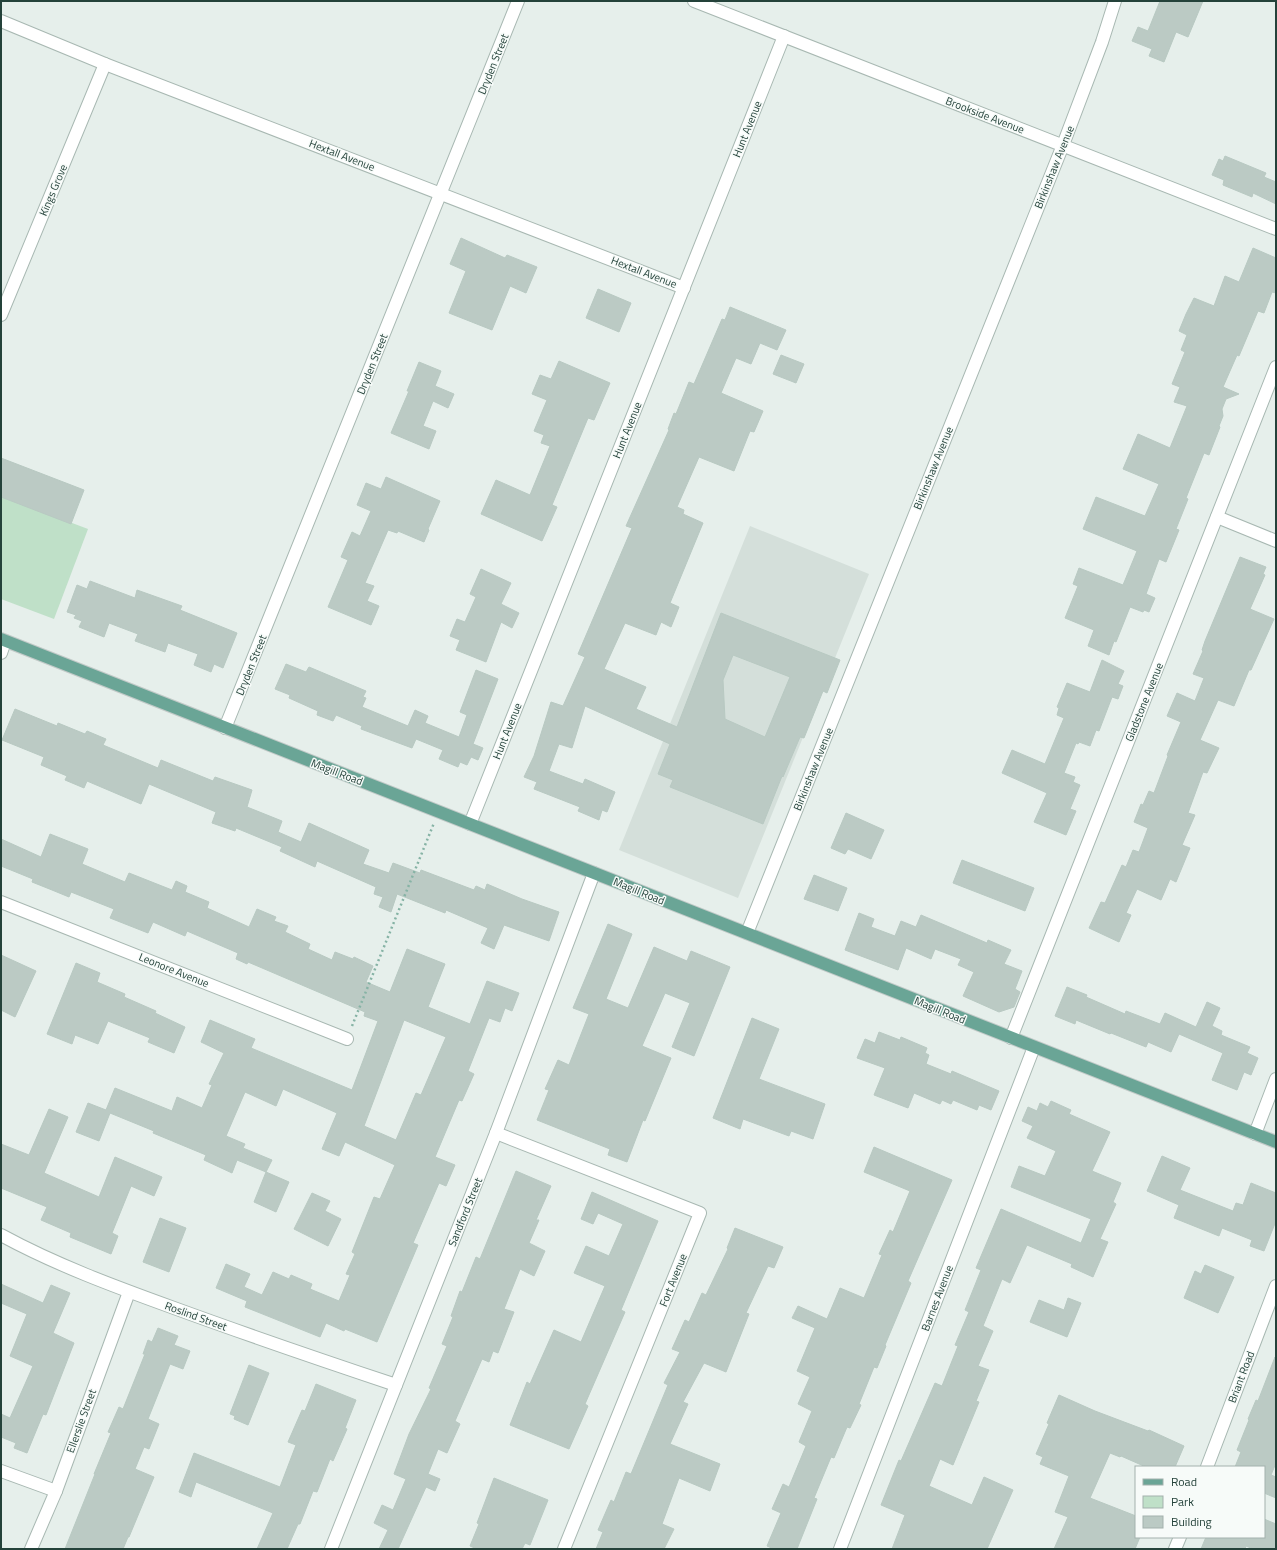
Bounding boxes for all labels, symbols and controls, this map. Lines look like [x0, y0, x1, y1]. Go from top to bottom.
street label: Dryden Street [474, 31, 512, 97]
street label: Brookside Avenue [943, 93, 1027, 138]
street label: Hunt Avenue [728, 98, 766, 160]
street label: Birkinshaw Avenue [1030, 123, 1078, 211]
street label: Hextall Avenue [307, 135, 378, 175]
street label: Kings Grove [35, 161, 71, 218]
street label: Hextall Avenue [609, 252, 680, 292]
street label: Dryden Street [353, 331, 391, 397]
street label: Hunt Avenue [608, 399, 646, 461]
street label: Birkinshaw Avenue [909, 424, 957, 512]
street label: Dryden Street [232, 632, 270, 698]
street label: Gladstone Avenue [1121, 660, 1167, 744]
street label: Hunt Avenue [488, 700, 526, 762]
street label: Birkinshaw Avenue [789, 725, 837, 813]
street label: Magill Road [309, 755, 365, 789]
street label: Magill Road [611, 873, 667, 909]
street label: Leonore Avenue [137, 949, 212, 992]
street label: Magill Road [912, 992, 968, 1028]
street label: Sandford Street [444, 1175, 486, 1249]
street label: Fort Avenue [655, 1251, 691, 1309]
street label: Barnes Avenue [917, 1262, 957, 1333]
street label: Roslind Street [163, 1297, 229, 1335]
street label: Briant Road [1224, 1349, 1258, 1405]
street label: Ellerslie Street [62, 1387, 100, 1455]
legend [1135, 1466, 1265, 1538]
text: Road [1171, 1472, 1197, 1491]
text: Park [1171, 1492, 1194, 1511]
text: Building [1171, 1512, 1212, 1531]

